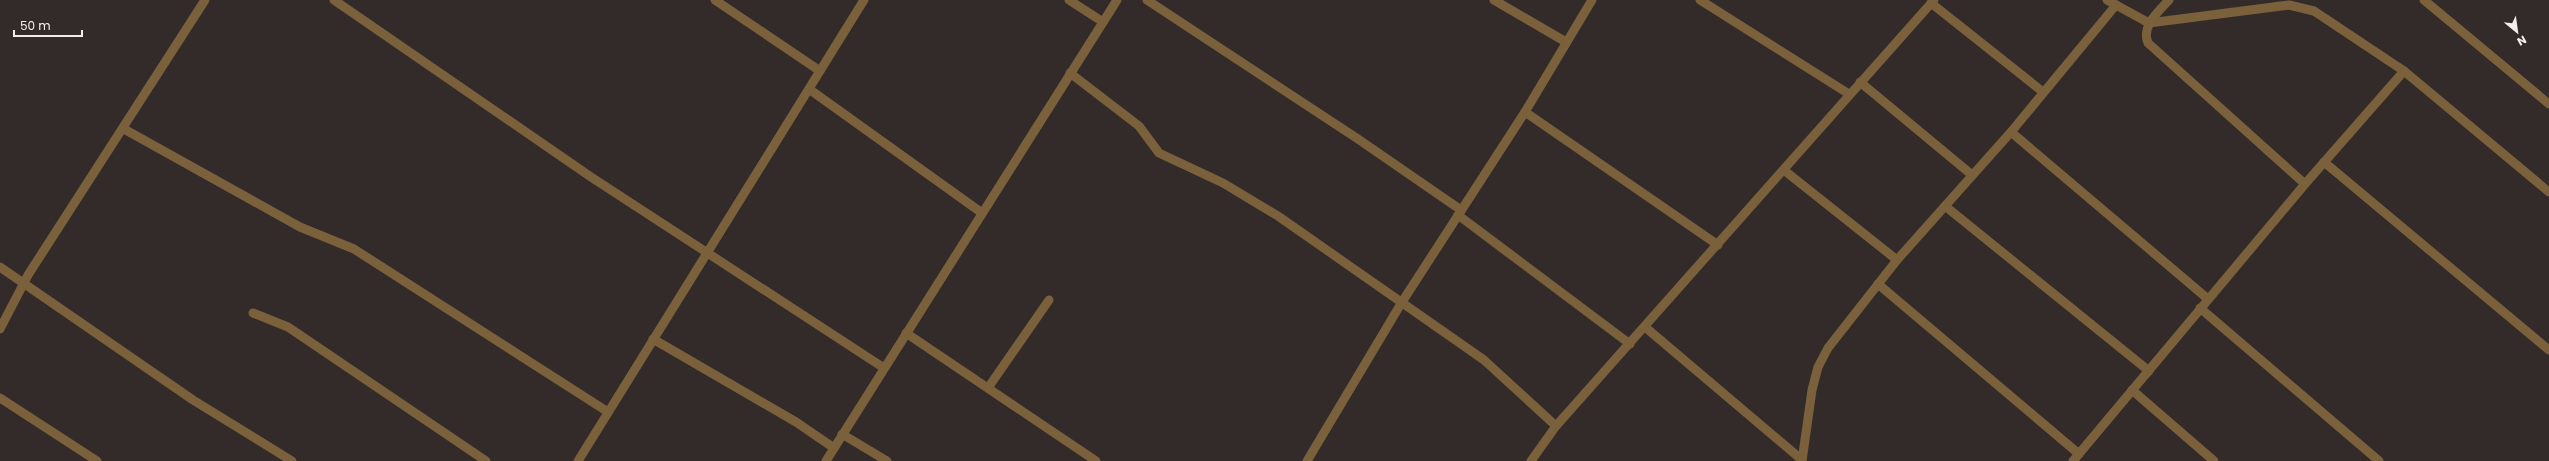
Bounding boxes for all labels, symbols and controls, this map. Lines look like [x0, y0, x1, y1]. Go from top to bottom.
scale bar [14, 12, 82, 38]
north arrow [2497, 12, 2537, 52]
text: 50 m [20, 17, 51, 34]
text: N [2514, 32, 2529, 50]

